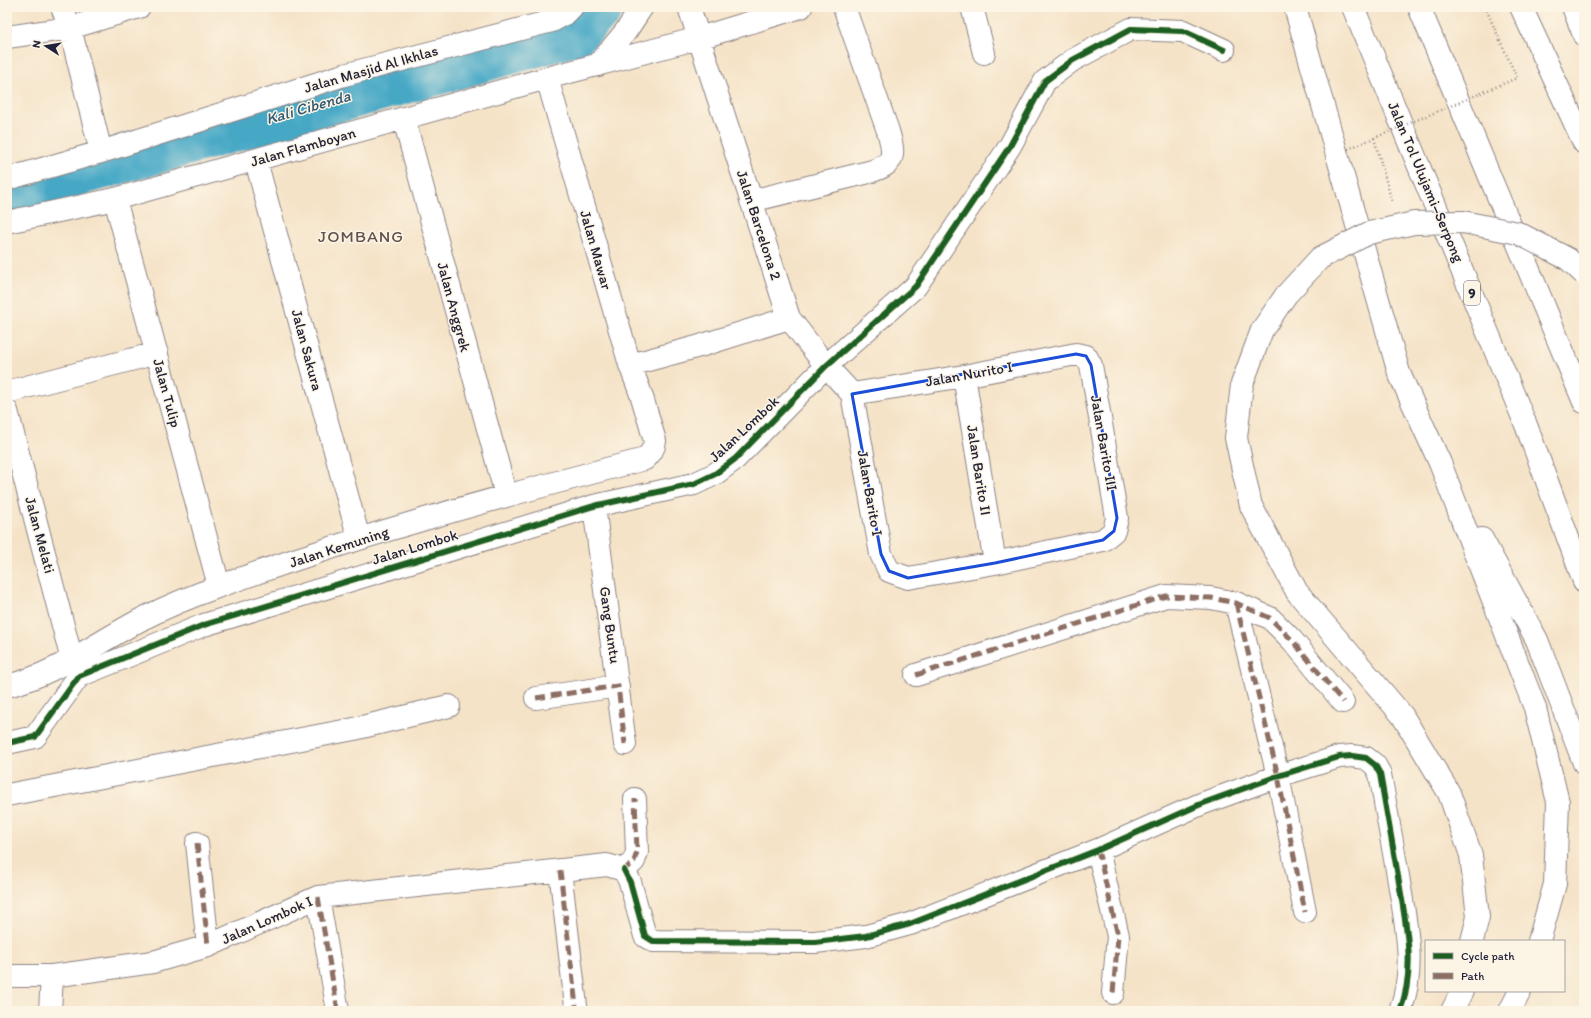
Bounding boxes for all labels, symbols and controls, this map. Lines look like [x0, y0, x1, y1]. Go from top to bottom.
north arrow [26, 26, 66, 66]
text: N [30, 39, 44, 49]
street label: Jalan Masjid Al Ikhlas [302, 41, 440, 97]
water label: Kali Cibenda [264, 86, 353, 128]
street label: Jalan Tol Ulujami–Serpong [1384, 99, 1468, 265]
street label: Jalan Flamboyan [248, 123, 358, 171]
street label: Jalan Barcelona 2 [733, 168, 785, 282]
street label: Jalan Mawar [576, 208, 616, 292]
district label: JOMBANG [318, 226, 404, 246]
street label: Jalan Anggrek [433, 260, 475, 354]
road number: 9 [1464, 281, 1480, 305]
street label: Jalan Sakura [288, 307, 327, 393]
street label: Jalan Tulip [149, 357, 185, 429]
street label: Jalan Nurito I [924, 357, 1014, 391]
street label: Jalan Lombok [705, 392, 783, 466]
street label: Jalan Barito III [1087, 394, 1121, 492]
street label: Jalan Barito II [963, 424, 995, 516]
street label: Jalan Barito I [854, 449, 886, 537]
street label: Jalan Melati [21, 495, 59, 575]
street label: Jalan Kemuning [287, 522, 391, 572]
street label: Jalan Lombok [370, 525, 460, 569]
street label: Gang Buntu [596, 585, 624, 665]
street label: Jalan Lombok I [219, 892, 315, 948]
legend [1425, 940, 1565, 992]
text: Cycle path [1461, 949, 1515, 963]
text: Path [1461, 969, 1484, 983]

